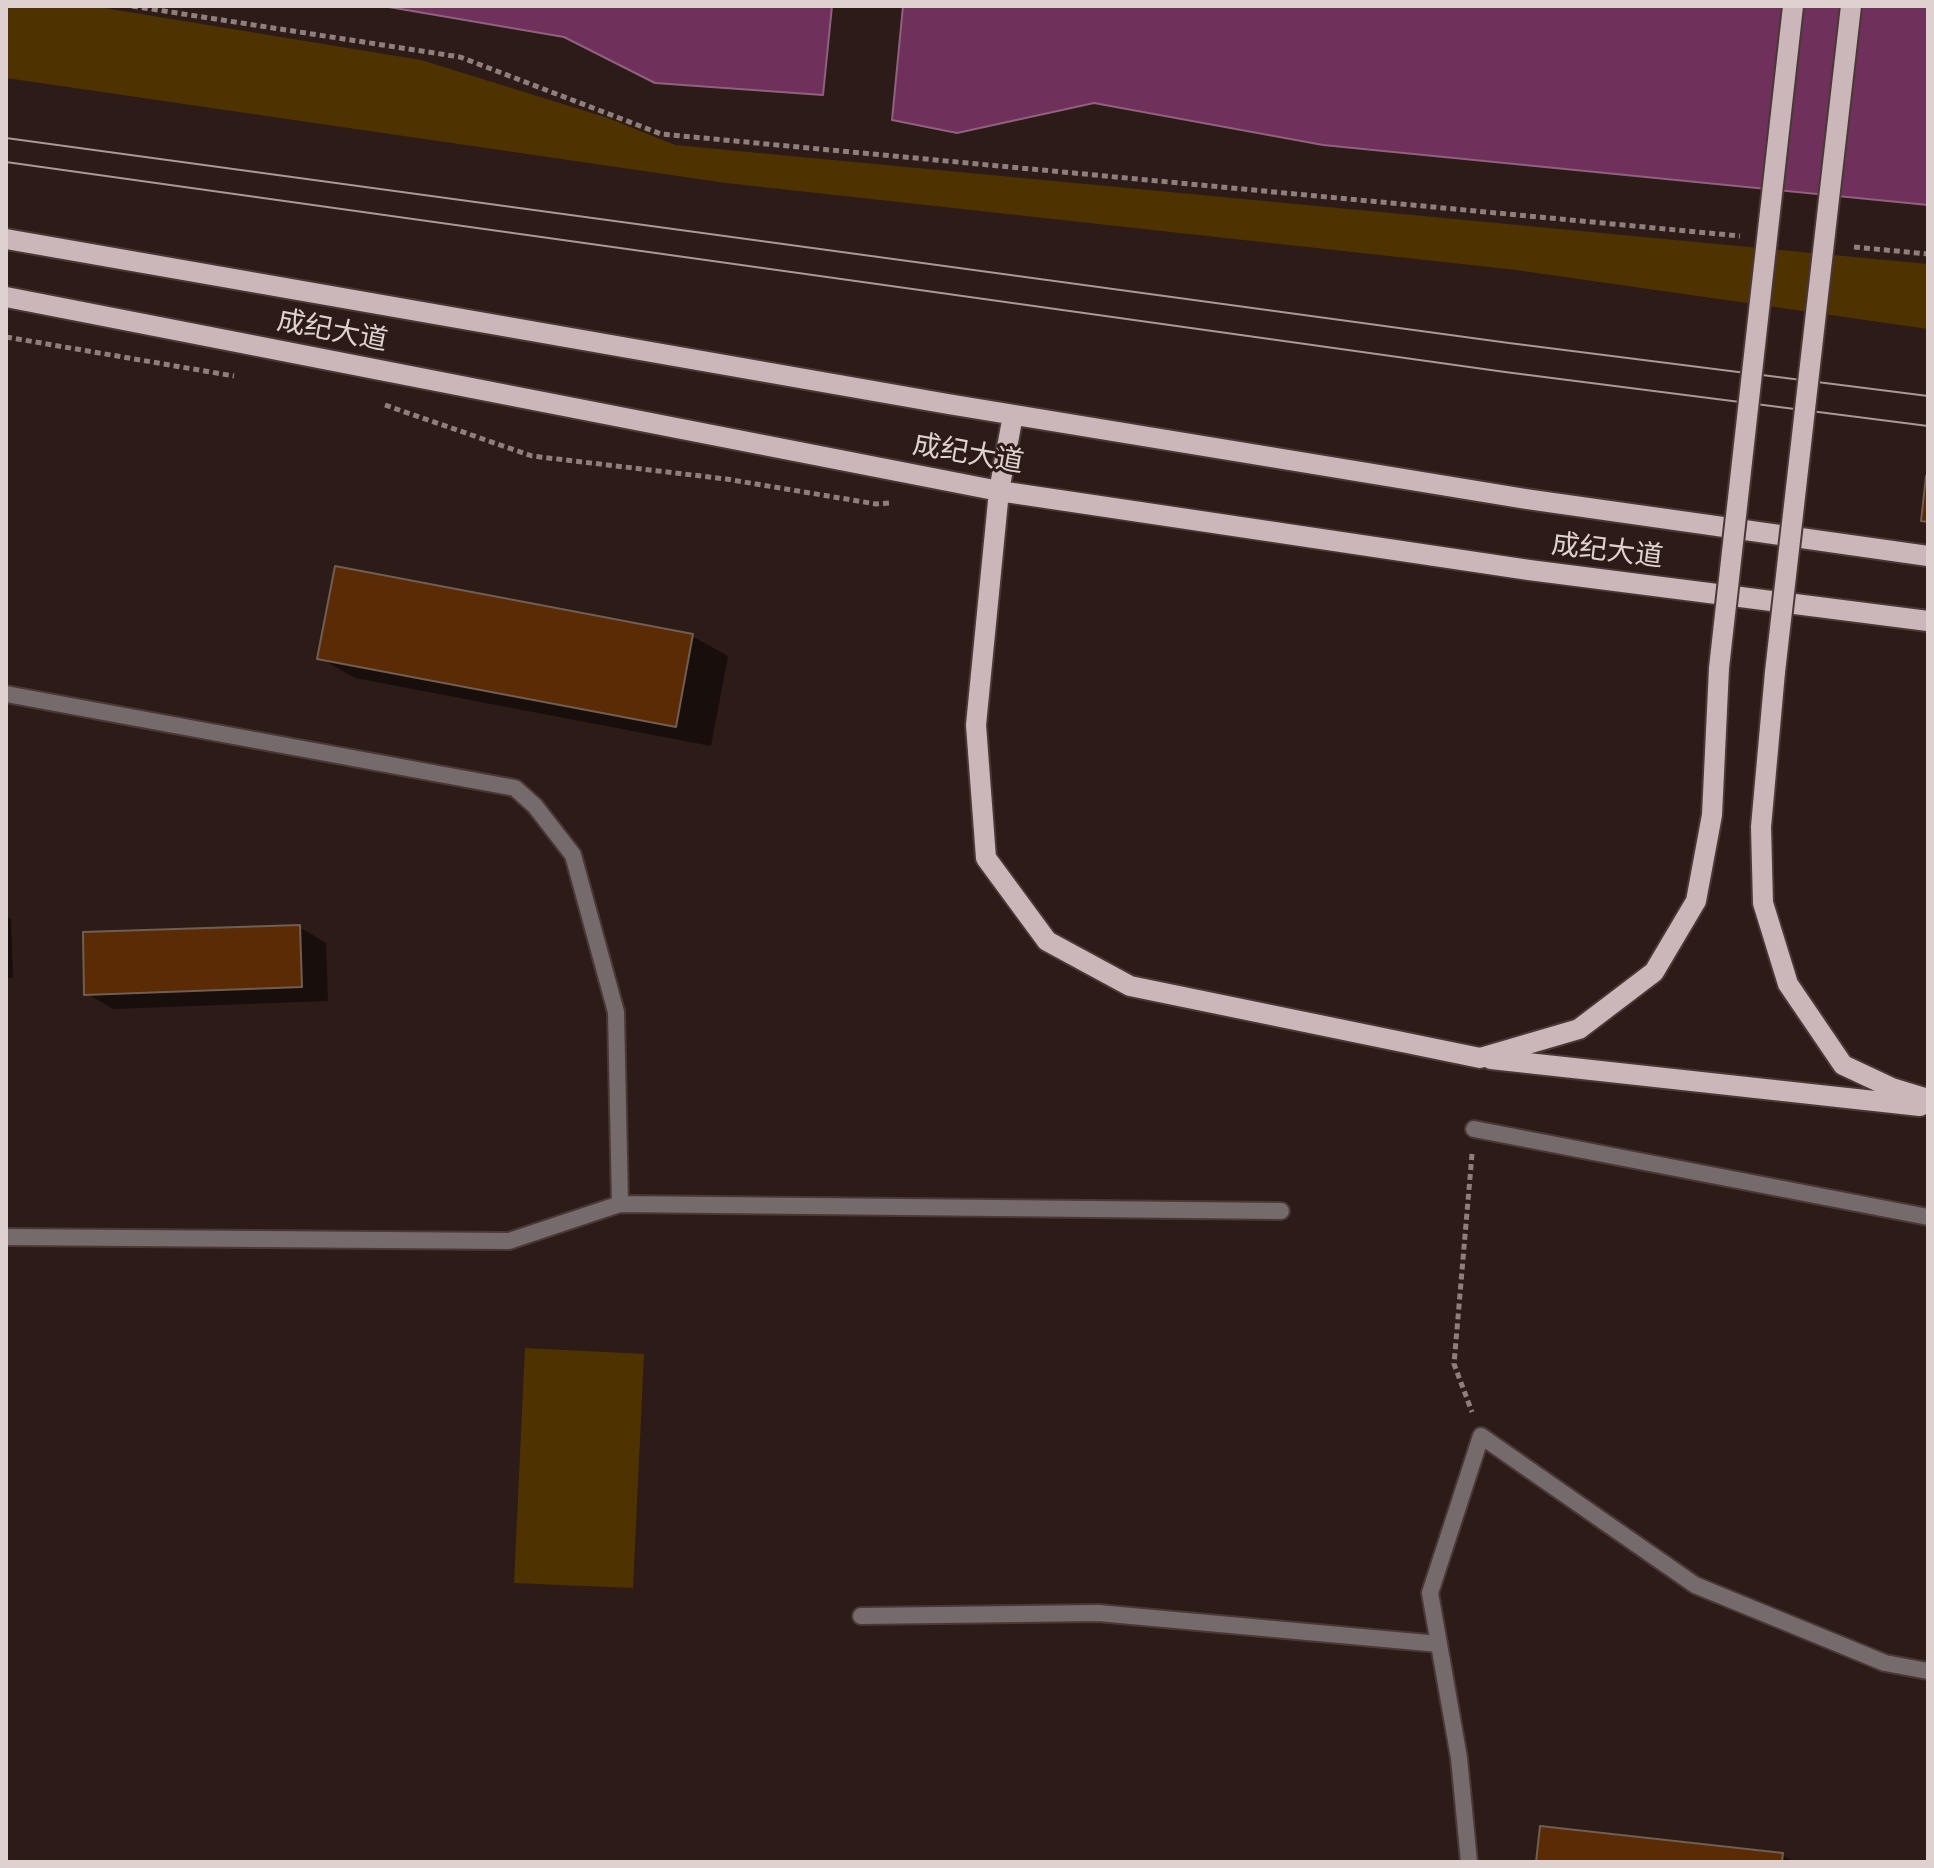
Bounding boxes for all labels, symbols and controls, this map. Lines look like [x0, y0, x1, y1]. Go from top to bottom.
street label: 成纪大道 [274, 305, 390, 359]
street label: 成纪大道 [910, 429, 1026, 481]
street label: 成纪大道 [1549, 529, 1665, 575]

